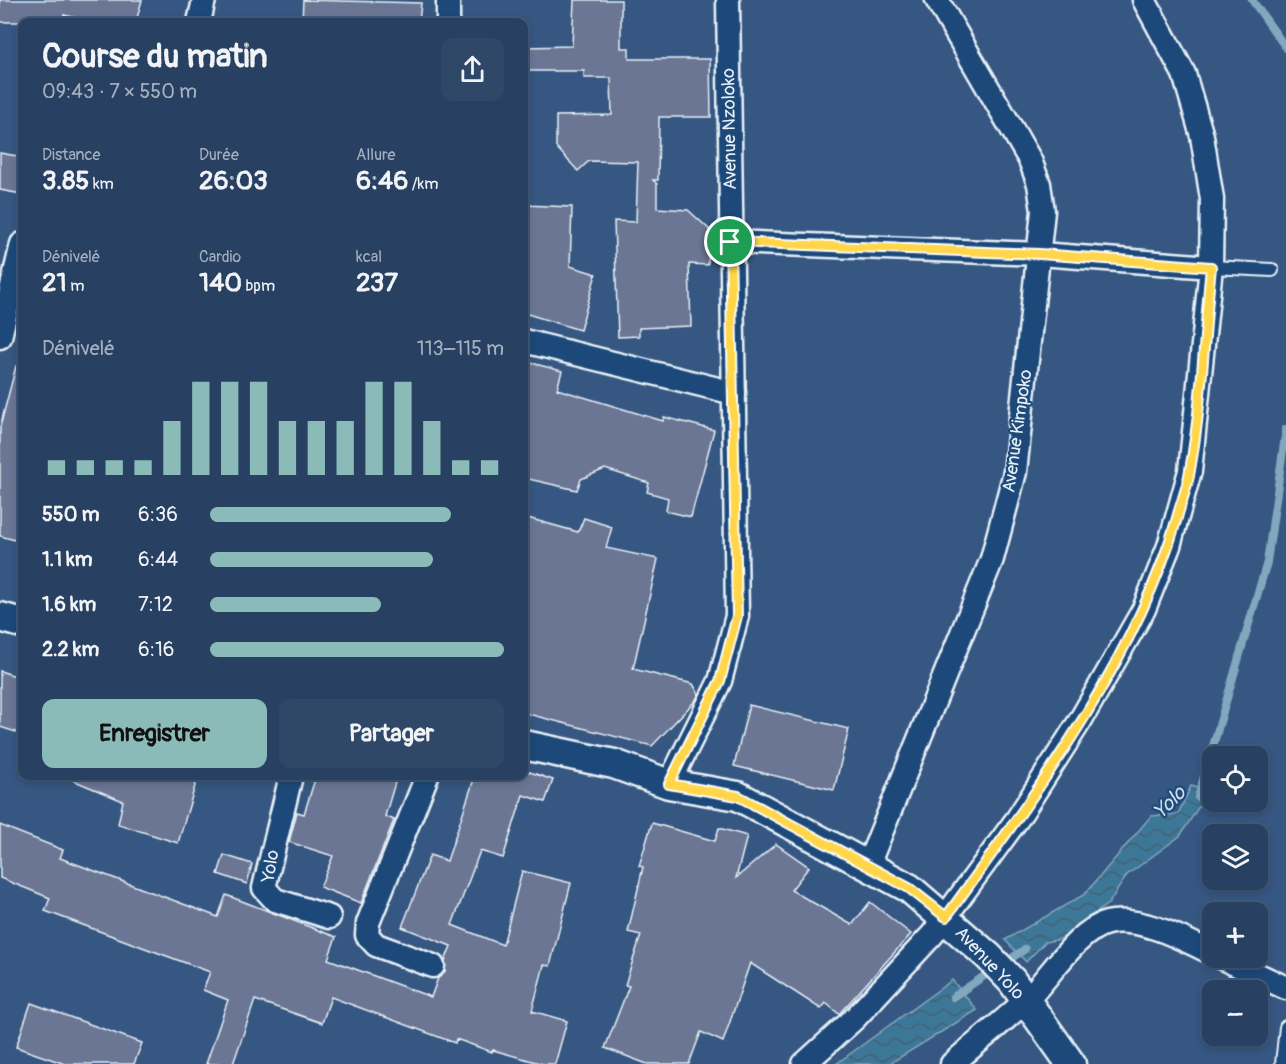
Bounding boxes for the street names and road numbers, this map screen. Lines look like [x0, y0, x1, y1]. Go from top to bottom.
street label: Avenue Nzoloko [717, 68, 742, 190]
street label: Avenue Kimpoko [997, 368, 1038, 494]
street label: Yolo [256, 848, 284, 885]
street label: Avenue Yolo [950, 922, 1030, 1005]

